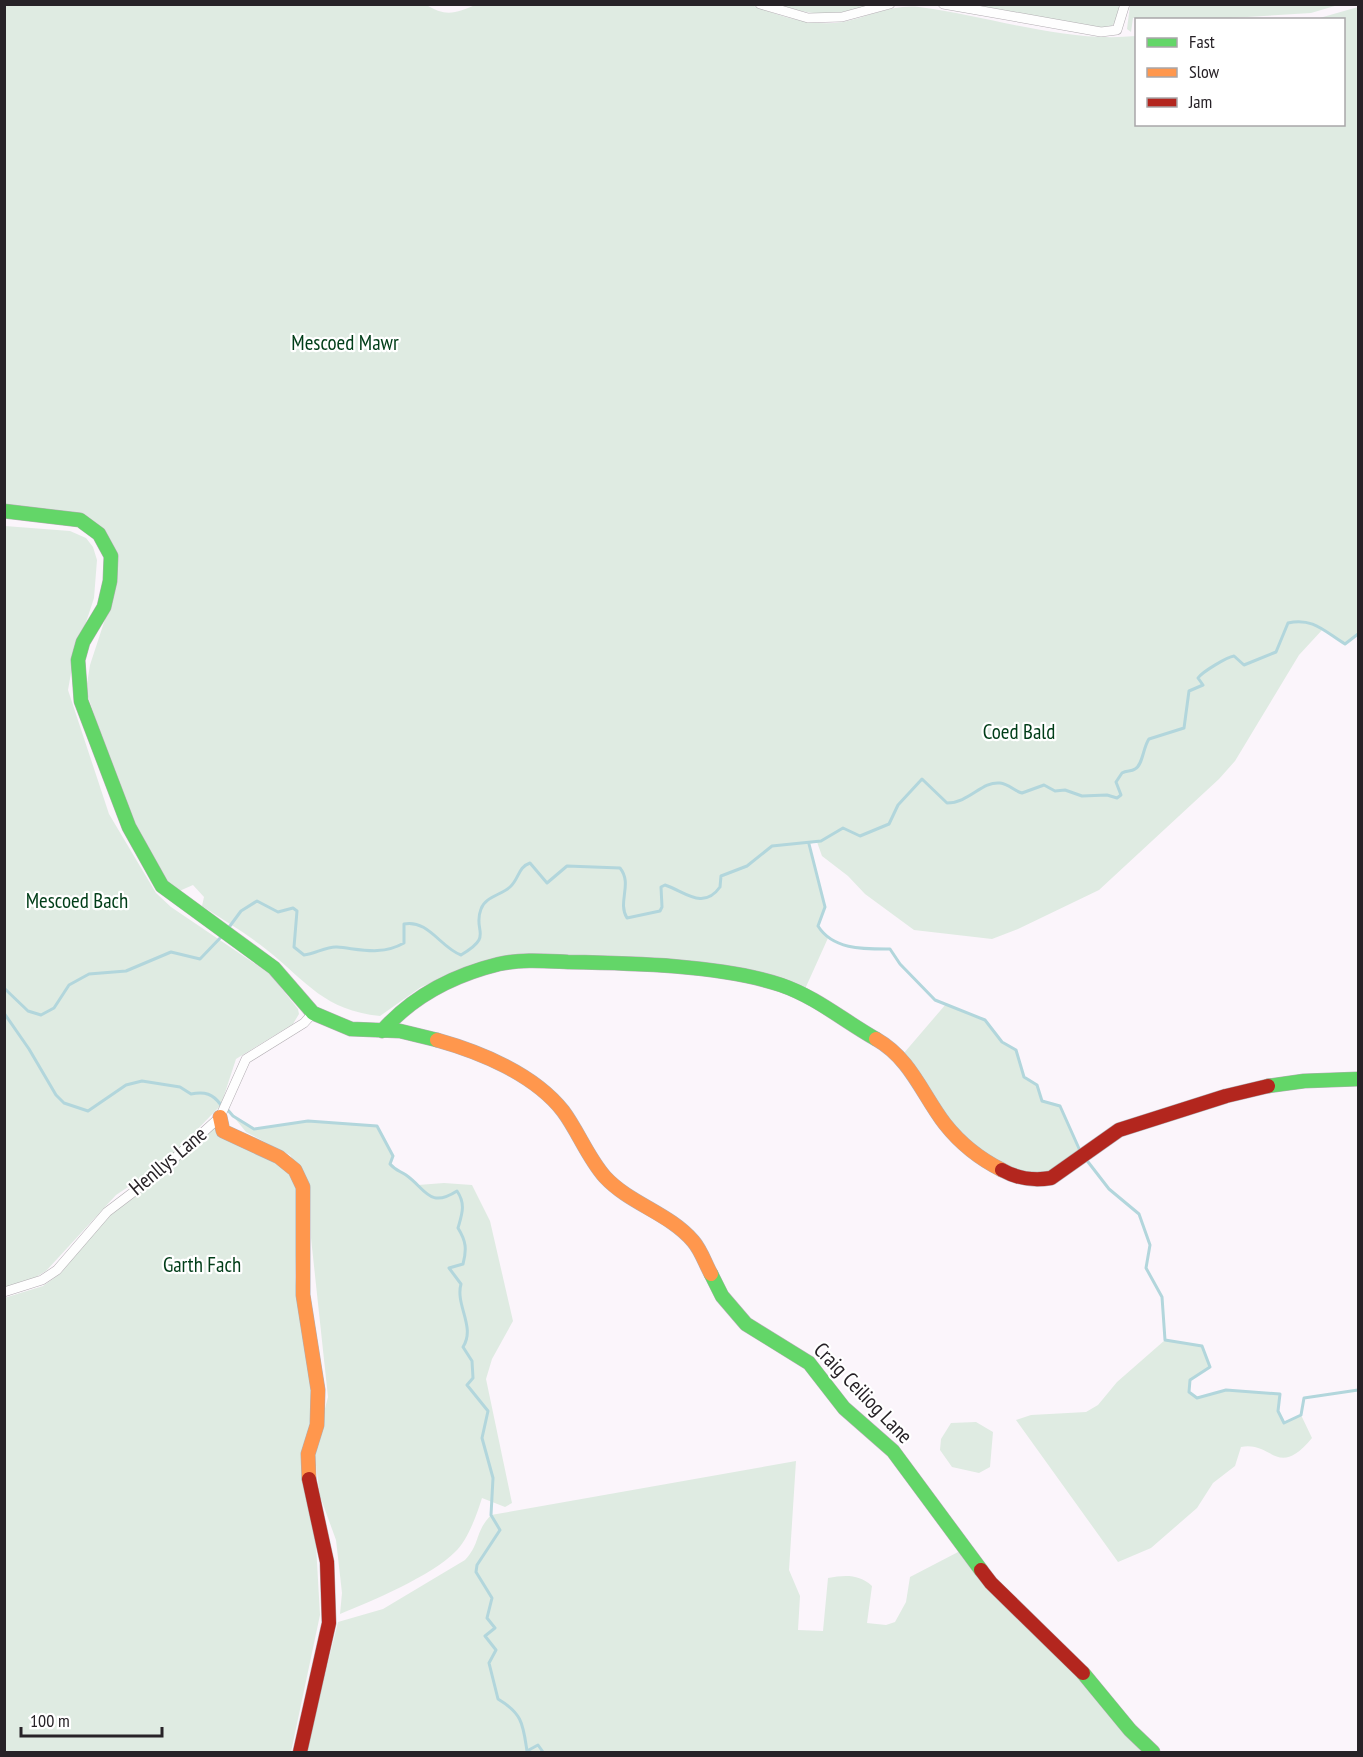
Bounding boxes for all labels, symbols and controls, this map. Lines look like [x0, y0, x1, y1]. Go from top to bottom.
legend [1135, 18, 1345, 126]
text: Fast [1189, 30, 1215, 53]
text: Slow [1189, 60, 1220, 83]
text: Jam [1188, 90, 1212, 113]
park label: Mescoed Mawr [291, 329, 399, 356]
park label: Coed Bald [983, 718, 1055, 745]
park label: Mescoed Bach [26, 887, 128, 914]
street label: Henllys Lane [123, 1120, 212, 1201]
park label: Garth Fach [163, 1251, 241, 1278]
street label: Craig Ceiliog Lane [808, 1336, 918, 1449]
scale bar [21, 1700, 162, 1738]
text: 100 m [30, 1709, 70, 1732]

